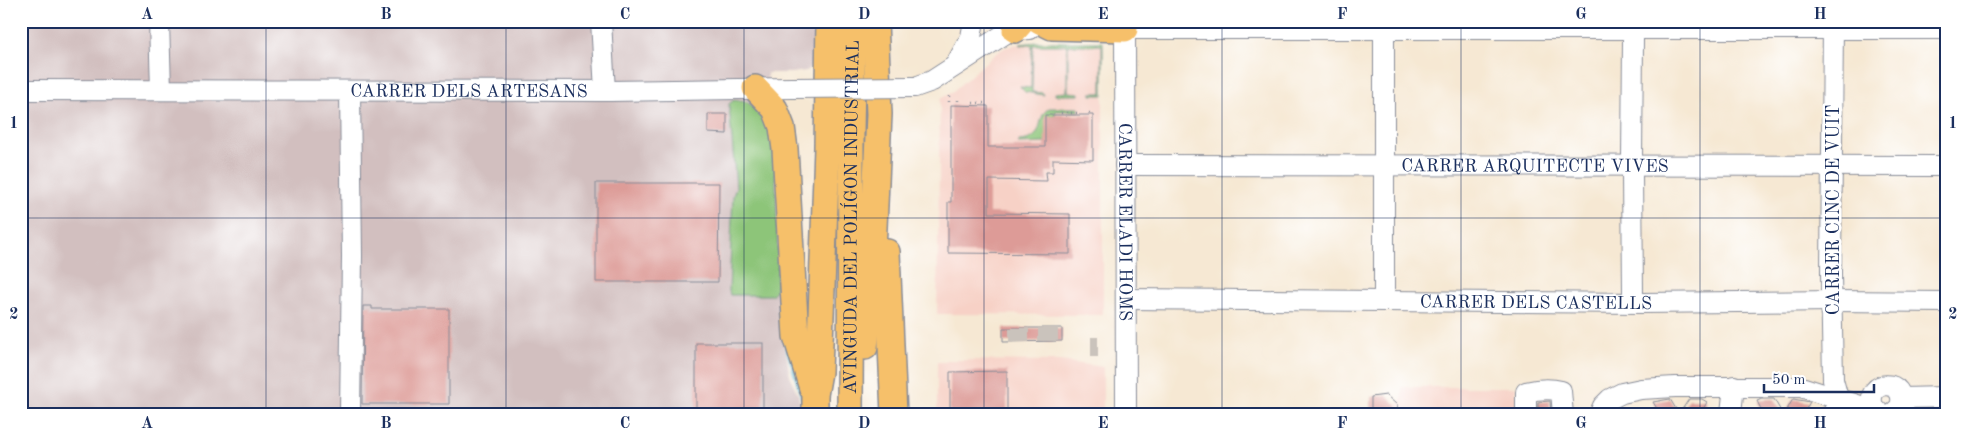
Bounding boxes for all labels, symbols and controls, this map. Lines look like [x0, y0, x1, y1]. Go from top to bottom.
text: A [141, 7, 153, 23]
text: B [380, 7, 392, 23]
text: C [620, 7, 630, 23]
text: D [858, 7, 870, 23]
text: E [1097, 7, 1109, 23]
text: F [1337, 7, 1348, 23]
text: G [1575, 7, 1587, 23]
text: H [1813, 7, 1827, 23]
street label: AVINGUDA DEL POLÍGON INDUSTRIAL [839, 40, 863, 394]
street label: CARRER DELS ARTESANS [350, 83, 588, 101]
street label: CARRER CINC DE VUIT [1825, 105, 1843, 315]
text: 1 [9, 116, 19, 132]
text: 1 [1948, 116, 1958, 132]
street label: CARRER ELADI HOMS [1115, 123, 1134, 321]
street label: CARRER ARQUITECTE VIVES [1401, 157, 1669, 176]
street label: CARRER DELS CASTELLS [1420, 293, 1652, 313]
text: 2 [9, 307, 19, 323]
text: 2 [1948, 307, 1958, 323]
scale bar [1764, 361, 1874, 393]
text: 50 m [1772, 373, 1806, 388]
text: A [141, 416, 153, 432]
text: B [380, 416, 392, 432]
text: C [620, 416, 630, 432]
text: D [858, 416, 870, 432]
text: E [1097, 416, 1109, 432]
text: F [1337, 416, 1348, 432]
text: G [1575, 416, 1587, 432]
text: H [1813, 416, 1827, 432]

